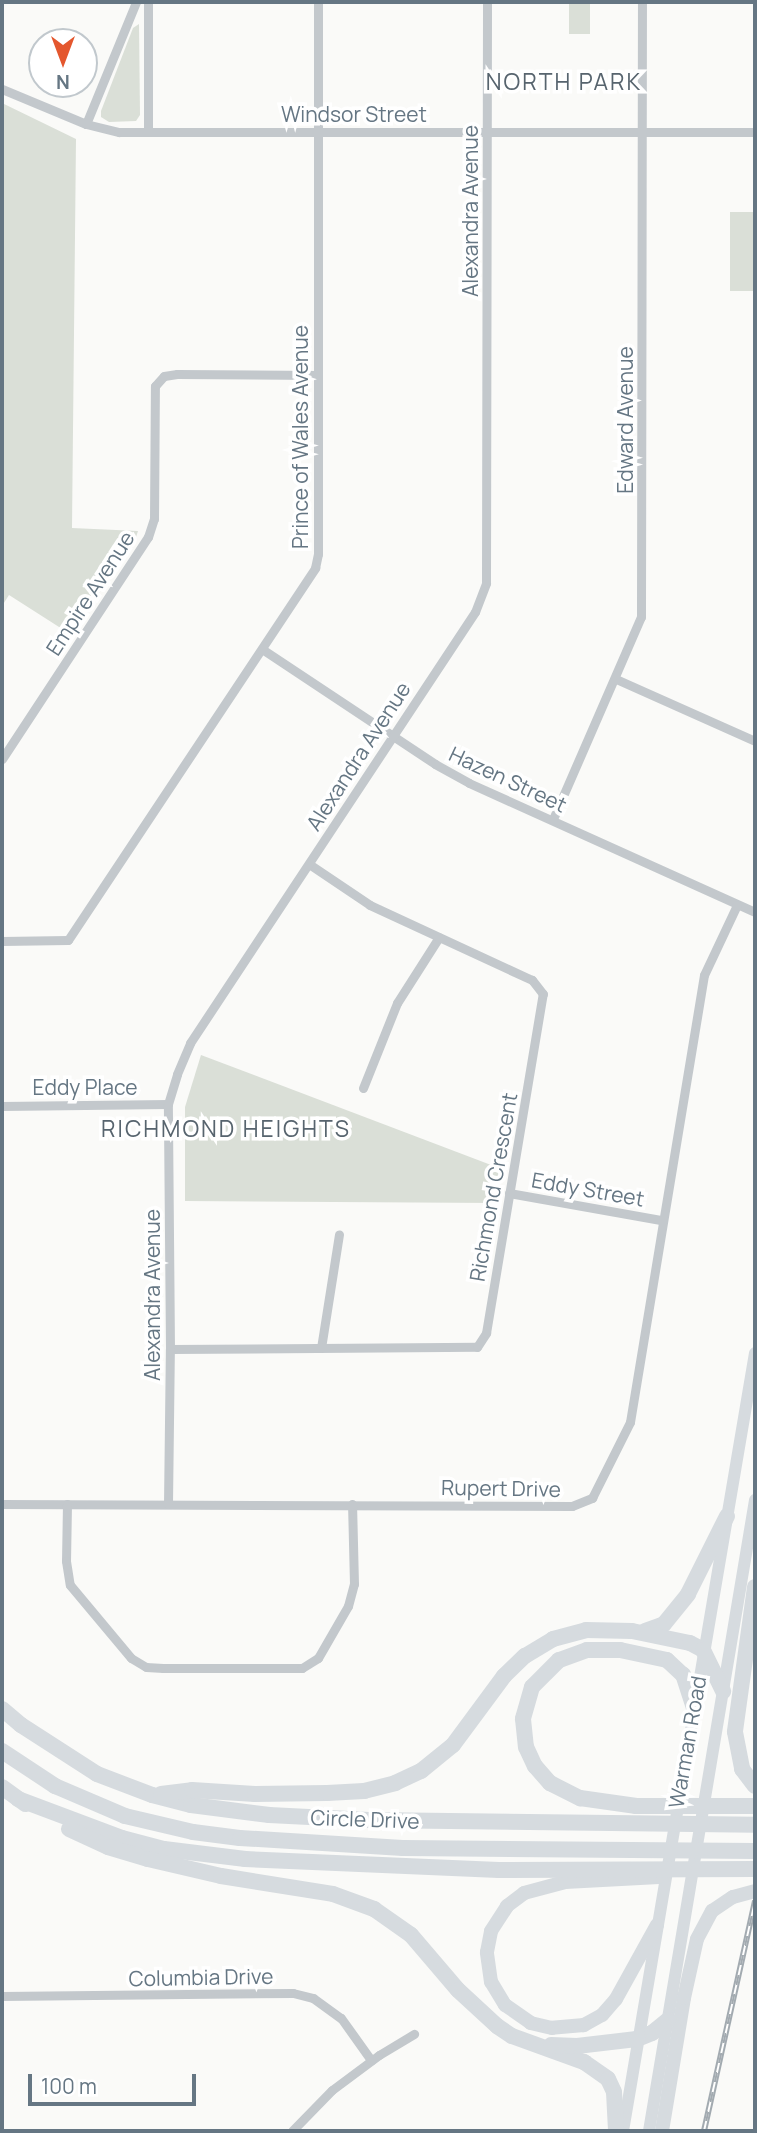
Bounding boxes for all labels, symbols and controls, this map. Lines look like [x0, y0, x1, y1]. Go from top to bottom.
north arrow [28, 28, 98, 98]
district label: NORTH PARK [487, 67, 641, 95]
text: N [56, 69, 70, 95]
street label: Windsor Street [281, 101, 427, 127]
street label: Alexandra Avenue [457, 125, 483, 297]
street label: Prince of Wales Avenue [287, 325, 313, 549]
street label: Edward Avenue [612, 346, 638, 494]
street label: Empire Avenue [41, 526, 139, 660]
street label: Alexandra Avenue [301, 677, 415, 835]
street label: Hazen Street [445, 741, 571, 817]
street label: Eddy Place [33, 1074, 137, 1100]
street label: Richmond Crescent [464, 1091, 522, 1283]
district label: RICHMOND HEIGHTS [103, 1114, 349, 1142]
street label: Eddy Street [530, 1167, 646, 1211]
street label: Alexandra Avenue [139, 1209, 165, 1381]
street label: Rupert Drive [441, 1474, 561, 1502]
street label: Warman Road [663, 1674, 711, 1810]
street label: Circle Drive [310, 1805, 420, 1833]
street label: Columbia Drive [128, 1963, 274, 1991]
scale bar [32, 2060, 200, 2104]
text: 100 m [41, 2072, 97, 2100]

